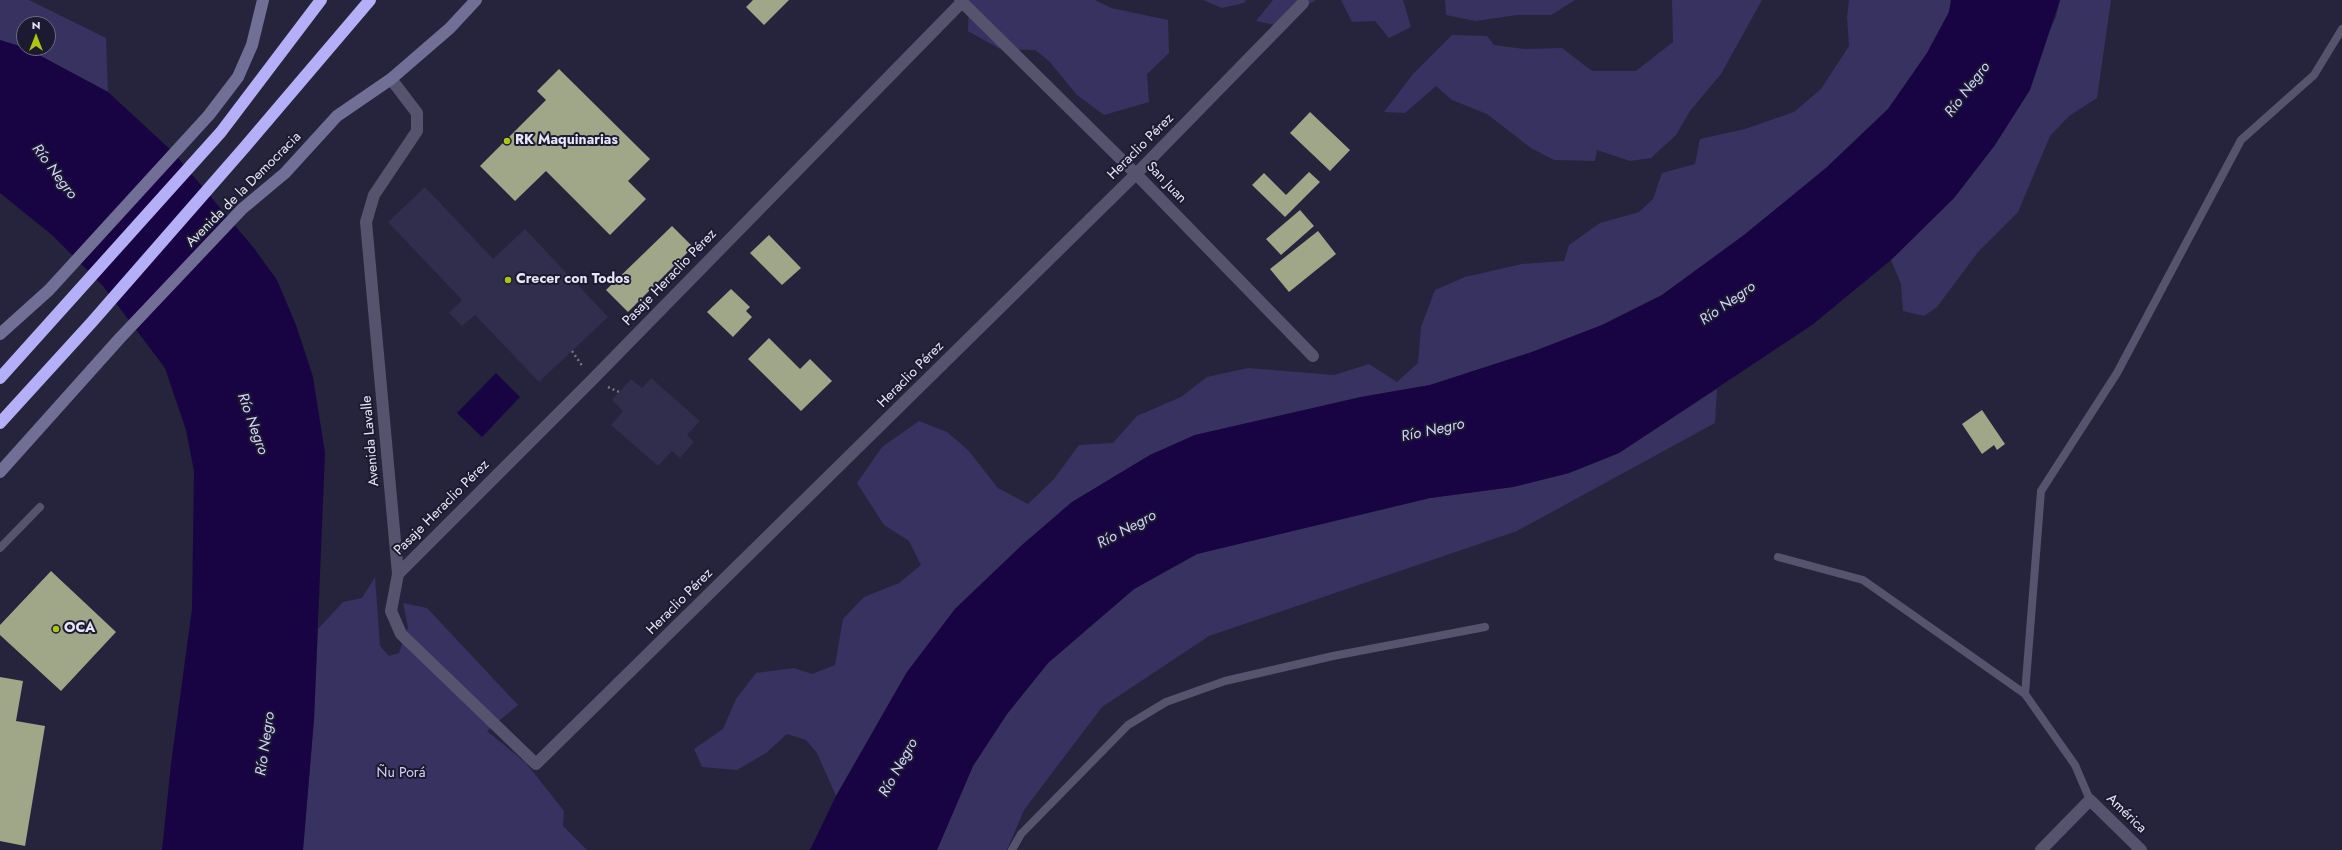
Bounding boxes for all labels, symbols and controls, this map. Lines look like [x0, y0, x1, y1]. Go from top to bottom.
north arrow [16, 16, 56, 56]
text: N [32, 17, 40, 33]
water label: Río Negro [1941, 59, 1995, 121]
street label: Heraclio Pérez [1104, 110, 1178, 184]
street label: Avenida de la Democracia [183, 129, 305, 251]
place label: RK Maquinarias [515, 133, 618, 149]
marker: RK Maquinarias [502, 136, 512, 146]
water label: Río Negro [27, 141, 81, 203]
street label: San Juan [1142, 159, 1190, 207]
street label: Pasaje Heraclio Pérez [620, 226, 720, 330]
place label: Crecer con Todos [516, 272, 630, 288]
marker: Crecer con Todos [503, 275, 513, 285]
water label: Río Negro [1697, 278, 1759, 330]
street label: Heraclio Pérez [874, 338, 948, 412]
water label: Río Negro [233, 391, 271, 457]
street label: Avenida Lavalle [359, 395, 383, 487]
water label: Río Negro [1400, 416, 1466, 446]
street label: Pasaje Heraclio Pérez [391, 457, 493, 559]
water label: Río Negro [1094, 507, 1160, 553]
street label: Heraclio Pérez [643, 565, 717, 639]
place label: OCA [64, 621, 95, 637]
marker: OCA [51, 624, 61, 634]
water label: Río Negro [253, 711, 279, 777]
water label: Río Negro [876, 736, 922, 800]
park label: Ñu Porá [377, 766, 425, 782]
street label: América [2102, 791, 2150, 837]

